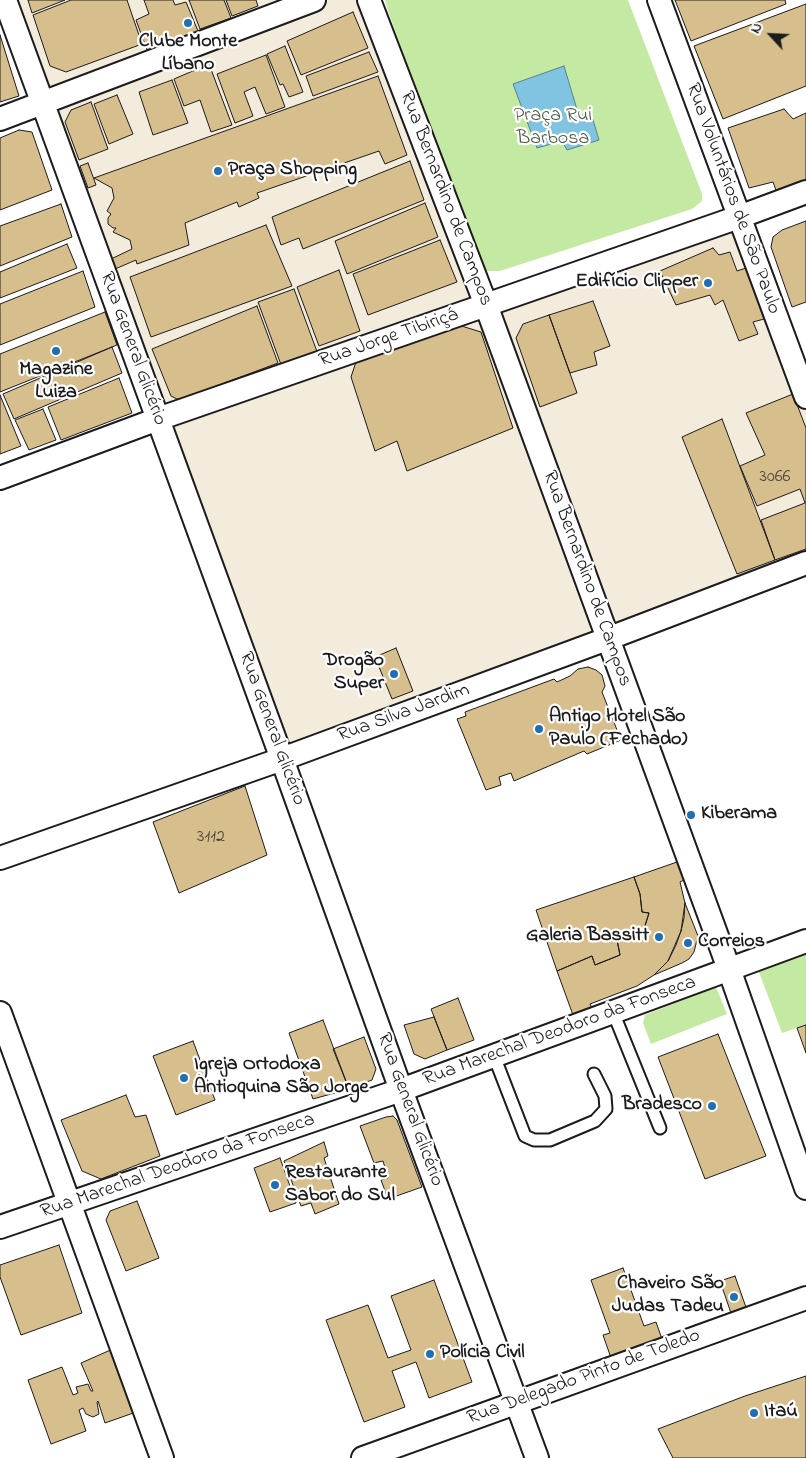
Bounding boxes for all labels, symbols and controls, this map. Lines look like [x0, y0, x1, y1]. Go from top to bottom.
north arrow [746, 10, 796, 60]
marker: Clube Monte Líbano [182, 17, 194, 29]
text: N [745, 20, 768, 37]
place label: Clube Monte Líbano [139, 31, 237, 78]
street label: Rua Voluntários de São Paulo [679, 80, 785, 318]
street label: Rua Bernardino de Campos [393, 88, 497, 310]
park label: Praça Rui Barbosa [514, 105, 592, 152]
place label: Praça Shopping [228, 159, 357, 183]
marker: Praça Shopping [212, 165, 224, 177]
street label: Rua General Glicério [93, 269, 171, 429]
place label: Edifício Clipper [575, 271, 698, 295]
marker: Edifício Clipper [702, 277, 714, 289]
street label: Rua Jorge Tibiriçá [316, 304, 462, 374]
marker: Magazine Luiza [50, 345, 62, 357]
place label: Magazine Luiza [19, 359, 93, 406]
house number: 3066 [759, 467, 791, 489]
street label: Rua Bernardino de Campos [536, 468, 636, 690]
street label: Rua General Glicério [232, 649, 310, 809]
place label: Drogão Super [323, 650, 384, 697]
marker: Drogão Super [388, 668, 400, 680]
street label: Rua Silva Jardim [335, 679, 473, 749]
place label: Antigo Hotel São Paulo (Fechado) [549, 706, 687, 753]
marker: Antigo Hotel São Paulo (Fechado) [533, 723, 545, 735]
place label: Kiberama [701, 803, 777, 827]
marker: Kiberama [685, 809, 697, 821]
house number: 3112 [197, 827, 225, 849]
place label: Galeria Bassitt [526, 925, 649, 949]
marker: Galeria Bassitt [653, 931, 665, 943]
place label: Correios [698, 931, 765, 955]
marker: Correios [682, 937, 694, 949]
street label: Rua Marechal Deodoro da Fonseca [420, 971, 700, 1093]
street label: Rua General Glicério [370, 1030, 448, 1190]
place label: Igreja Ortodoxa Antioquina São Jorge [194, 1054, 369, 1101]
marker: Igreja Ortodoxa Antioquina São Jorge [178, 1072, 190, 1084]
place label: Bradesco [622, 1094, 702, 1118]
marker: Bradesco [706, 1100, 718, 1112]
street label: Rua Marechal Deodoro da Fonseca [38, 1109, 318, 1225]
place label: Restaurante Sabor do Sul [285, 1162, 395, 1209]
marker: Restaurante Sabor do Sul [269, 1179, 281, 1191]
place label: Chaveiro São Judas Tadeu [612, 1273, 724, 1320]
marker: Chaveiro São Judas Tadeu [728, 1291, 740, 1303]
street label: Rua Delegado Pinto de Toledo [464, 1325, 704, 1431]
place label: Polícia Civil [440, 1342, 525, 1366]
marker: Polícia Civil [424, 1348, 436, 1360]
place label: Itaú [764, 1401, 798, 1425]
marker: Itaú [748, 1407, 760, 1419]

